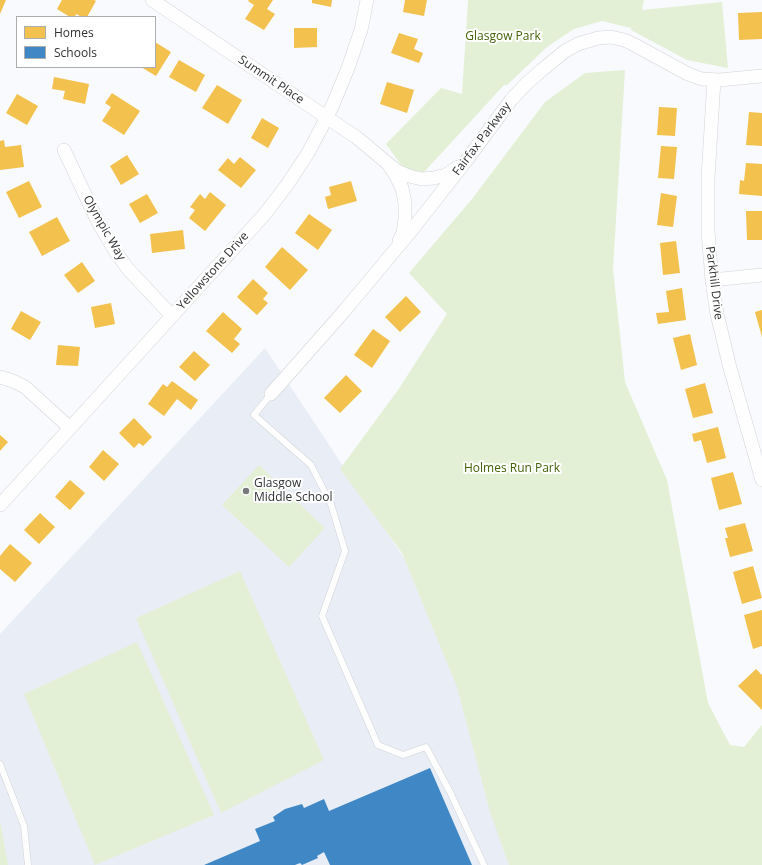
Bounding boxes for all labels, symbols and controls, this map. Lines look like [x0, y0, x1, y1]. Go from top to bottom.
legend [16, 16, 156, 68]
text: Homes [54, 24, 94, 41]
park label: Glasgow Park [465, 30, 541, 44]
text: Schools [54, 44, 97, 61]
street label: Summit Place [235, 53, 307, 107]
street label: Fairfax Parkway [450, 100, 514, 178]
street label: Olympic Way [80, 193, 128, 263]
street label: Yellowstone Drive [174, 229, 252, 313]
street label: Parkhill Drive [702, 245, 726, 321]
park label: Holmes Run Park [464, 462, 560, 476]
place label: Glasgow Middle School [254, 477, 333, 505]
marker: Glasgow Middle School [241, 486, 251, 496]

